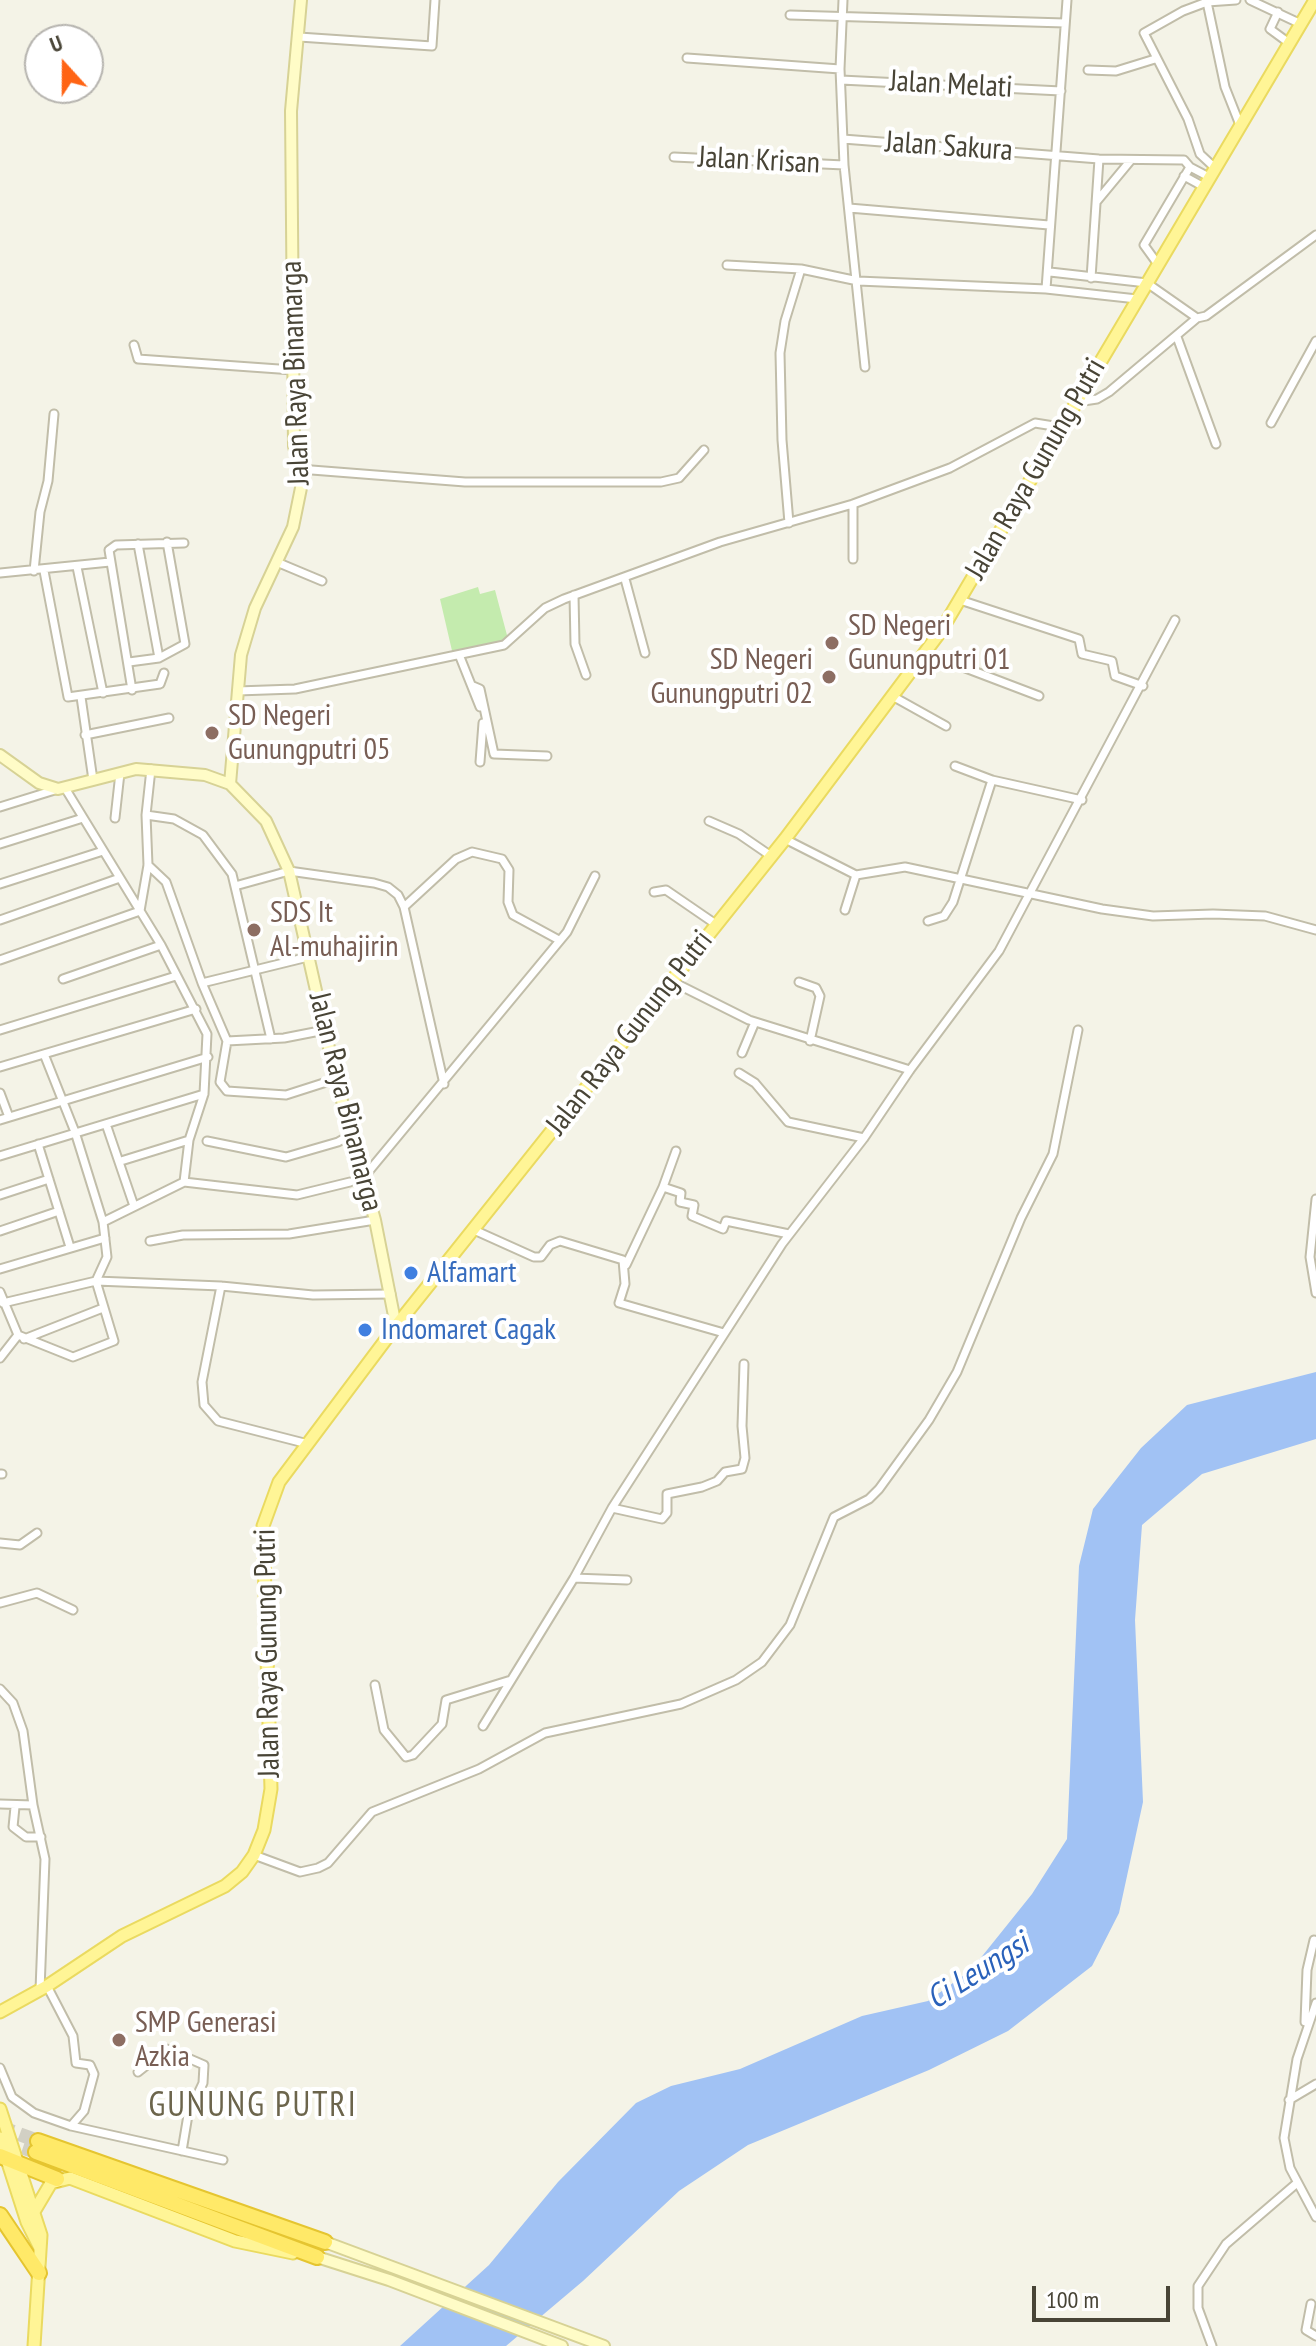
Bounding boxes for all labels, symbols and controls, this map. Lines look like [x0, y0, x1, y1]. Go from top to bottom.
north arrow [24, 24, 104, 104]
text: U [46, 28, 66, 59]
street label: Jalan Melati [889, 64, 1013, 106]
street label: Jalan Sakura [884, 125, 1014, 169]
street label: Jalan Krisan [697, 140, 821, 182]
street label: Jalan Raya Binamarga [274, 260, 318, 486]
street label: Jalan Raya Gunung Putri [958, 352, 1114, 586]
place label: SD Negeri Gunungputri 01 [848, 608, 1011, 678]
marker: SD Negeri Gunungputri 01 [823, 634, 841, 652]
place label: SD Negeri Gunungputri 02 [650, 642, 813, 712]
marker: SD Negeri Gunungputri 02 [820, 668, 838, 686]
place label: SD Negeri Gunungputri 05 [228, 698, 391, 768]
marker: SD Negeri Gunungputri 05 [203, 724, 221, 742]
place label: SDS It Al-muhajirin [270, 895, 399, 966]
marker: SDS It Al-muhajirin [245, 921, 263, 939]
street label: Jalan Raya Gunung Putri [539, 924, 721, 1142]
street label: Jalan Raya Binamarga [300, 989, 390, 1215]
place label: Alfamart [427, 1255, 517, 1291]
marker: Alfamart [402, 1264, 420, 1282]
place label: Indomaret Cagak [381, 1312, 556, 1348]
marker: Indomaret Cagak [356, 1321, 374, 1339]
street label: Jalan Raya Gunung Putri [248, 1528, 288, 1778]
water label: Ci Leungsi [920, 1926, 1036, 2018]
place label: SMP Generasi Azkia [135, 2005, 276, 2076]
marker: SMP Generasi Azkia [110, 2031, 128, 2049]
district label: GUNUNG PUTRI [148, 2086, 358, 2126]
scale bar [1036, 2270, 1174, 2320]
text: 100 m [1046, 2284, 1099, 2315]

